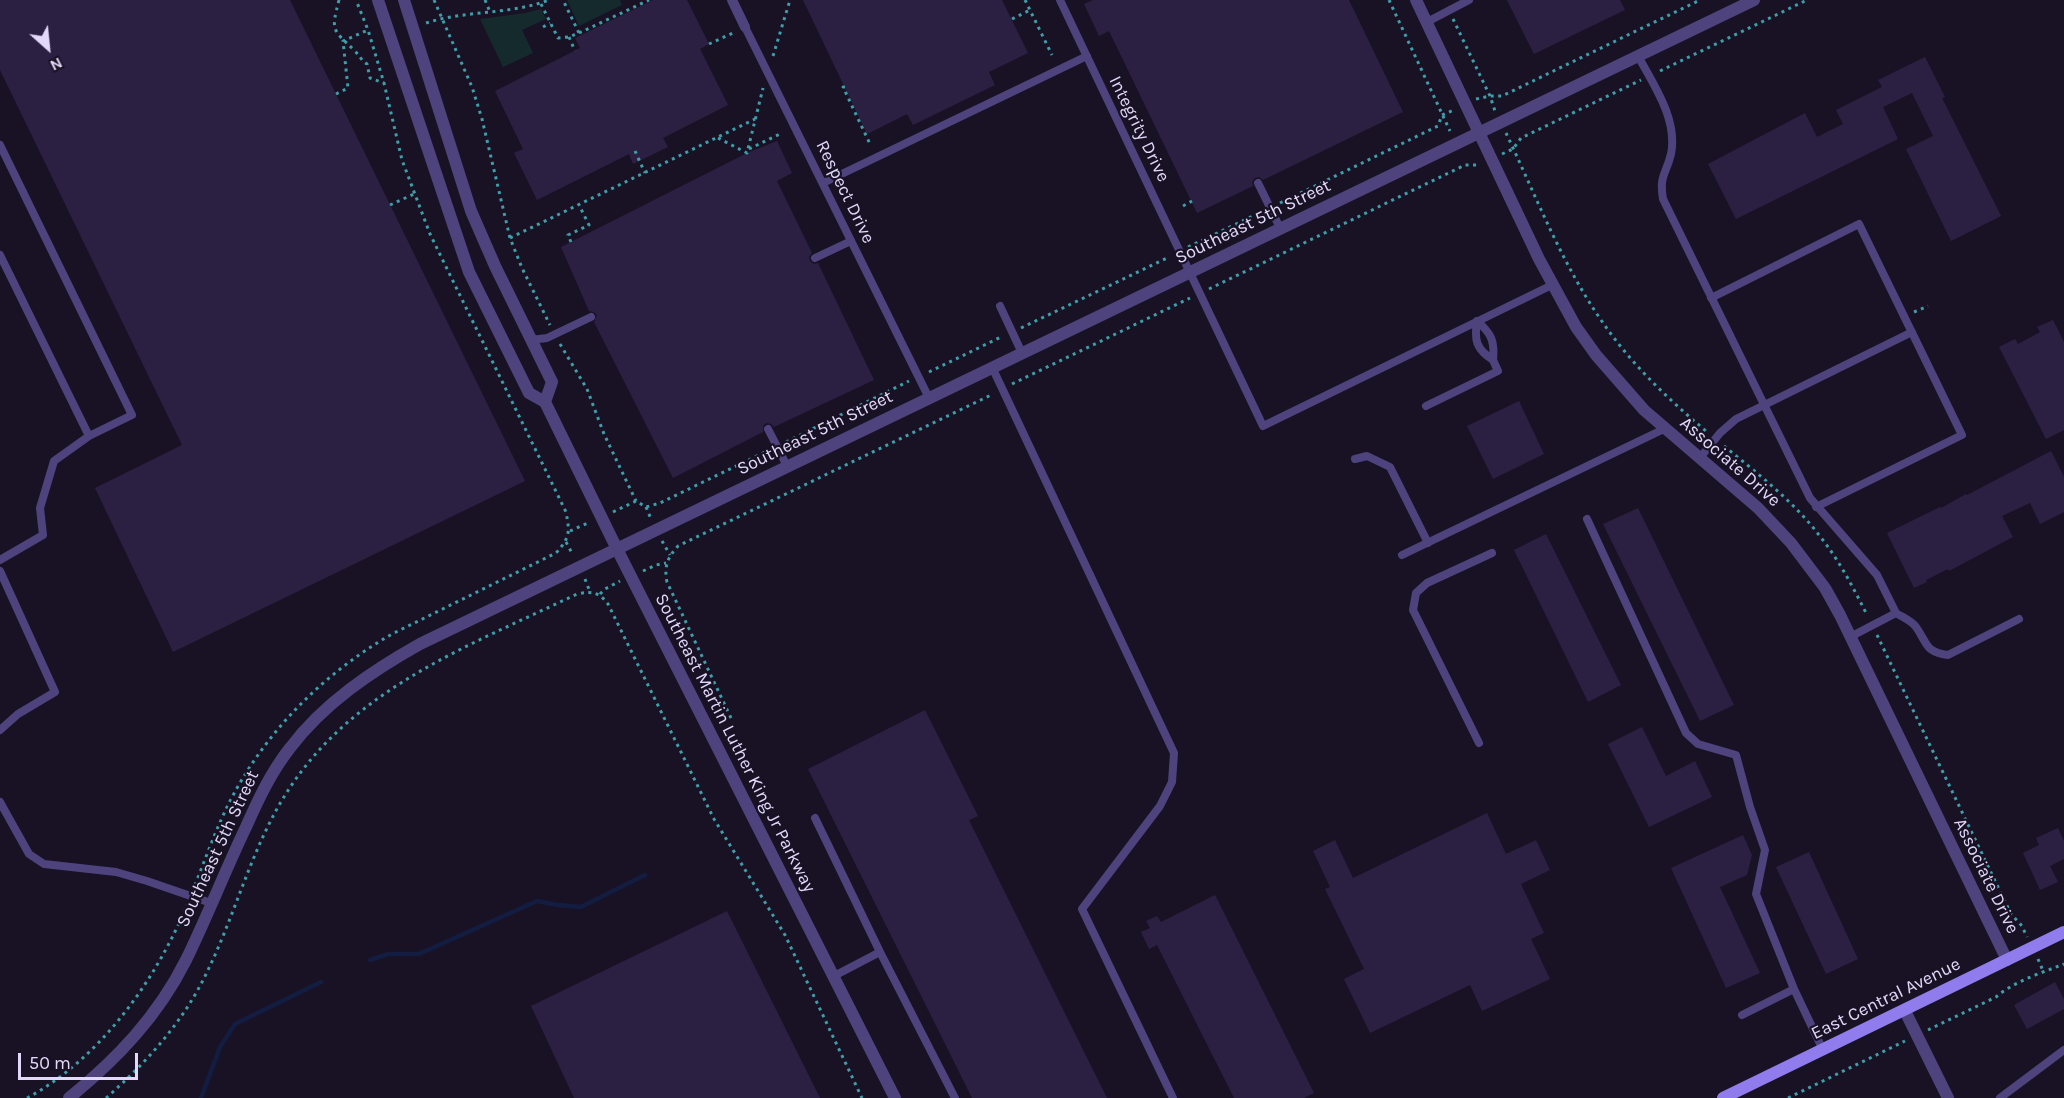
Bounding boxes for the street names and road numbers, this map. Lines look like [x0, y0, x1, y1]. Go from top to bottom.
street label: Integrity Drive [1104, 72, 1174, 186]
street label: Respect Drive [811, 137, 879, 247]
street label: Southeast 5th Street [1172, 175, 1334, 269]
street label: Southeast 5th Street [734, 386, 896, 480]
street label: Associate Drive [1675, 413, 1785, 511]
street label: Southeast Martin Luther King Jr Parkway [650, 590, 820, 896]
street label: Southeast 5th Street [172, 767, 264, 931]
street label: Associate Drive [1949, 815, 2023, 937]
street label: East Central Avenue [1808, 953, 1964, 1045]

